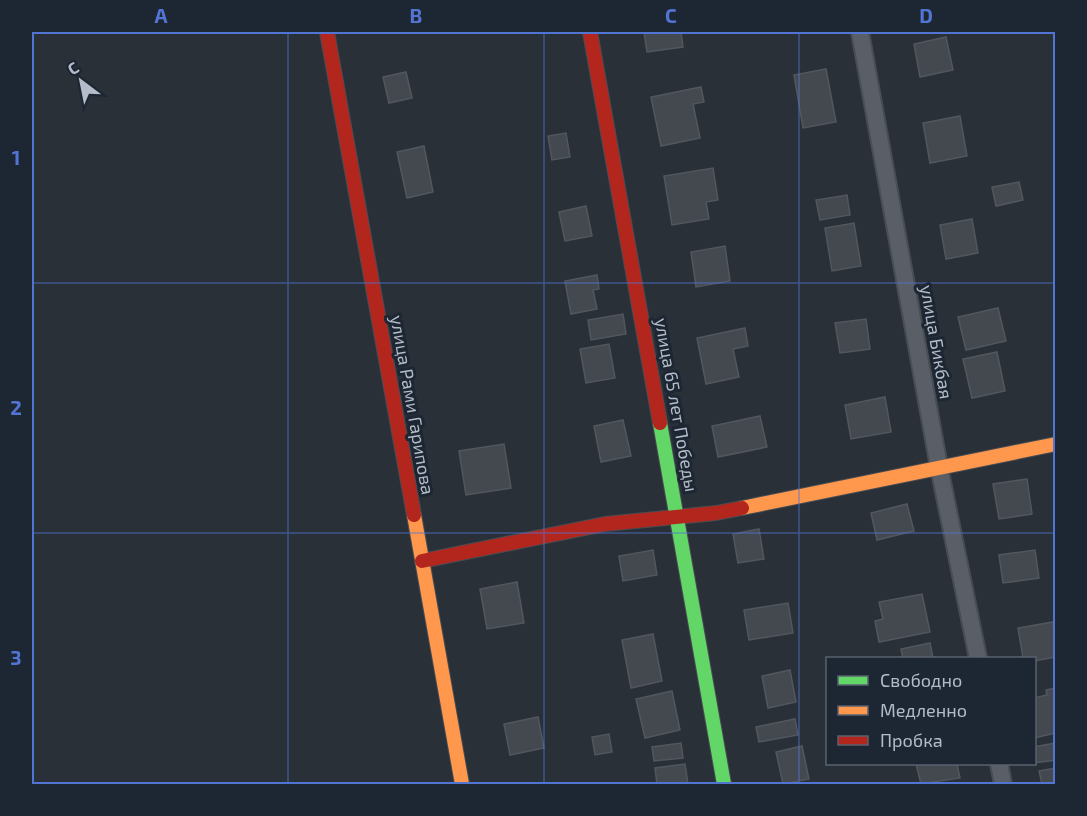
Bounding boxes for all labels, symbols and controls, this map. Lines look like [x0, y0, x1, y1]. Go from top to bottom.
text: A [154, 3, 168, 27]
text: B [410, 3, 422, 27]
text: C [665, 3, 677, 27]
text: D [919, 3, 933, 27]
north arrow [51, 51, 111, 111]
text: С [64, 57, 82, 78]
text: 1 [12, 145, 20, 169]
street label: улица Бикбая [916, 283, 958, 401]
street label: улица Рами Гарипова [386, 313, 440, 496]
street label: улица 65 лет Победы [651, 316, 703, 494]
text: 2 [10, 395, 22, 419]
text: 3 [10, 645, 22, 669]
legend [826, 657, 1036, 765]
text: Свободно [880, 669, 962, 691]
text: Медленно [880, 699, 967, 721]
text: Пробка [880, 729, 943, 751]

